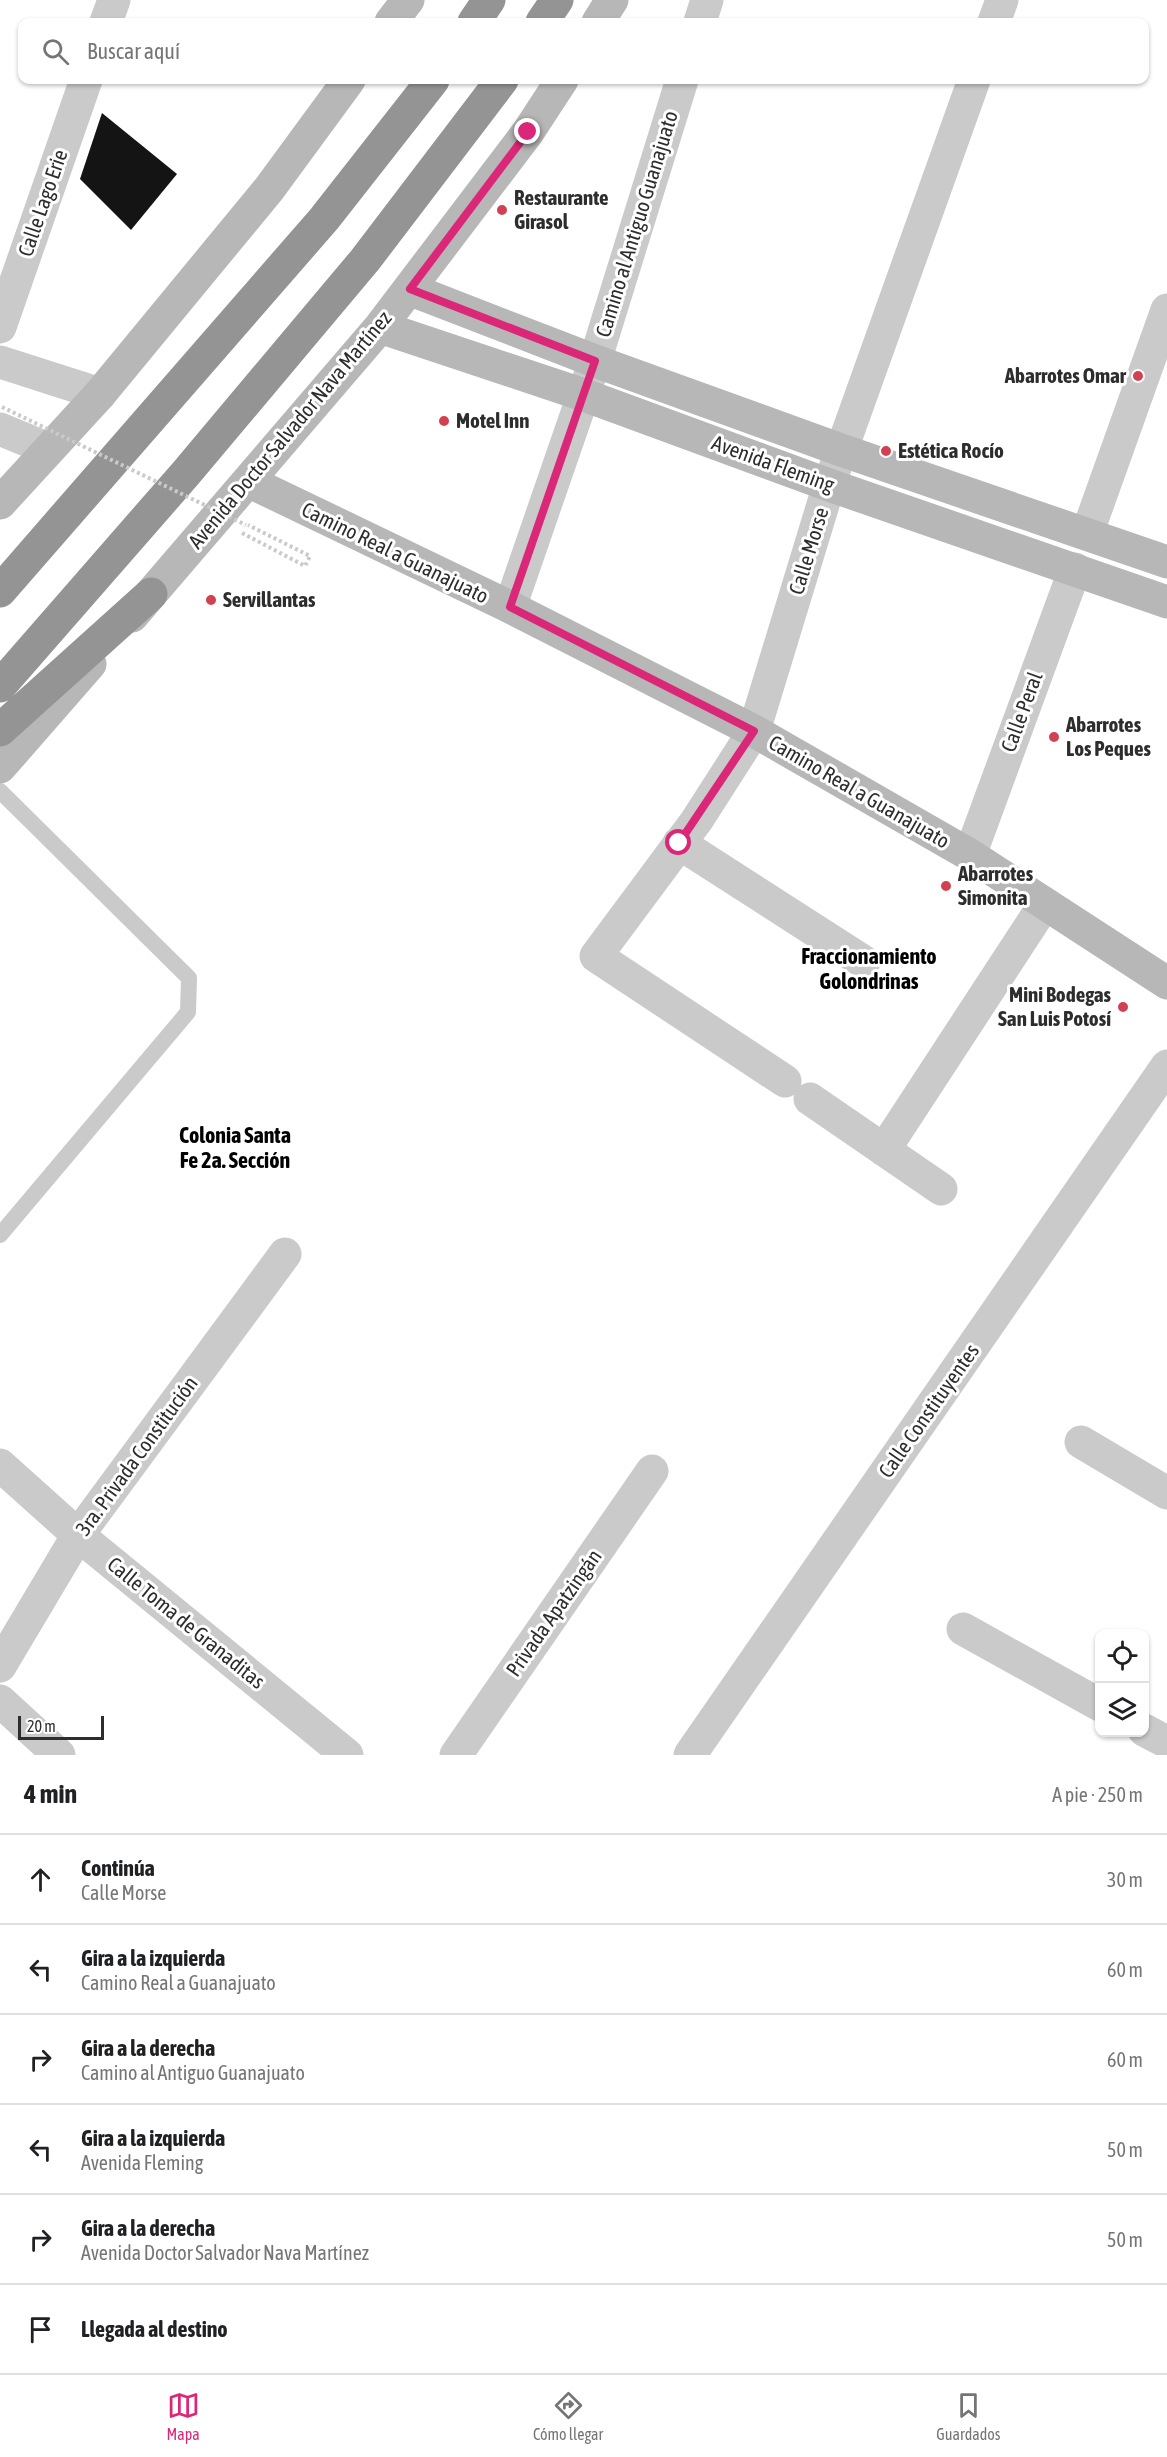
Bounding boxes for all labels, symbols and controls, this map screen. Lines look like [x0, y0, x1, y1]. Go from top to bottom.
search box [18, 18, 1149, 84]
icon: search [39, 35, 72, 68]
text: Buscar aquí [87, 38, 180, 64]
street label: Camino al Antiguo Guanajuato [590, 108, 682, 340]
route end [514, 118, 540, 144]
street label: Calle Lago Erie [13, 146, 72, 259]
place label: Restaurante Girasol [514, 185, 609, 233]
marker: Restaurante Girasol [495, 203, 509, 217]
street label: Avenida Doctor Salvador Nava Martínez [183, 306, 396, 553]
place label: Abarrotes Omar [1004, 363, 1127, 387]
marker: Abarrotes Omar [1131, 369, 1145, 383]
place label: Motel Inn [456, 408, 529, 432]
marker: Motel Inn [437, 414, 451, 428]
street label: Avenida Fleming [709, 430, 838, 496]
place label: Estética Rocío [898, 438, 1004, 462]
marker: Estética Rocío [879, 444, 893, 458]
street label: Camino Real a Guanajuato [298, 497, 493, 608]
street label: Calle Morse [783, 504, 833, 597]
place label: Servillantas [223, 587, 316, 611]
marker: Servillantas [204, 593, 218, 607]
street label: Calle Peral [996, 668, 1047, 755]
place label: Abarrotes Los Peques [1065, 712, 1151, 760]
street label: Camino Real a Guanajuato [765, 730, 954, 853]
marker: Abarrotes Los Peques [1047, 730, 1061, 744]
route start [665, 829, 691, 855]
place label: Abarrotes Simonita [957, 861, 1034, 909]
marker: Abarrotes Simonita [939, 879, 953, 893]
district label: Fraccionamiento Golondrinas [801, 943, 937, 994]
place label: Mini Bodegas San Luis Potosí [998, 982, 1112, 1030]
marker: Mini Bodegas San Luis Potosí [1116, 1000, 1130, 1014]
district label: Colonia Santa Fe 2a. Sección [179, 1122, 291, 1173]
street label: Calle Constituyentes [873, 1339, 983, 1482]
street label: 3ra. Privada Constitución [70, 1371, 202, 1540]
street label: Privada Apatzingán [501, 1544, 606, 1680]
street label: Calle Toma de Granaditas [103, 1551, 270, 1693]
map controls [1095, 1629, 1149, 1737]
button: locate [1095, 1629, 1149, 1683]
button: layers [1095, 1683, 1149, 1737]
scale bar [18, 1713, 104, 1740]
text: 20 m [27, 1717, 56, 1735]
text: 4 min [24, 1779, 77, 1809]
text: A pie · 250 m [1052, 1783, 1143, 1806]
text: Continúa [81, 1855, 155, 1881]
icon: ahead [24, 1863, 57, 1896]
text: 30 m [1107, 1868, 1143, 1891]
text: Calle Morse [81, 1881, 166, 1904]
text: Gira a la izquierda [81, 1945, 225, 1971]
icon: left [24, 1953, 57, 1986]
text: 60 m [1107, 1958, 1143, 1981]
text: Camino Real a Guanajuato [81, 1971, 276, 1994]
text: Gira a la derecha [81, 2035, 215, 2061]
icon: right [24, 2043, 57, 2076]
text: 60 m [1107, 2048, 1143, 2071]
text: Camino al Antiguo Guanajuato [81, 2061, 305, 2084]
text: Gira a la izquierda [81, 2125, 225, 2151]
icon: left [24, 2133, 57, 2166]
text: 50 m [1107, 2138, 1143, 2161]
text: Avenida Fleming [81, 2151, 203, 2174]
text: Gira a la derecha [81, 2215, 215, 2241]
icon: right [24, 2223, 57, 2256]
text: 50 m [1107, 2228, 1143, 2251]
text: Avenida Doctor Salvador Nava Martínez [81, 2241, 369, 2264]
icon: arrive [24, 2313, 57, 2346]
text: Llegada al destino [81, 2316, 228, 2342]
tab: Mapa [167, 2389, 200, 2443]
tab: Cómo llegar [533, 2389, 603, 2443]
tab: Guardados [936, 2389, 1000, 2443]

